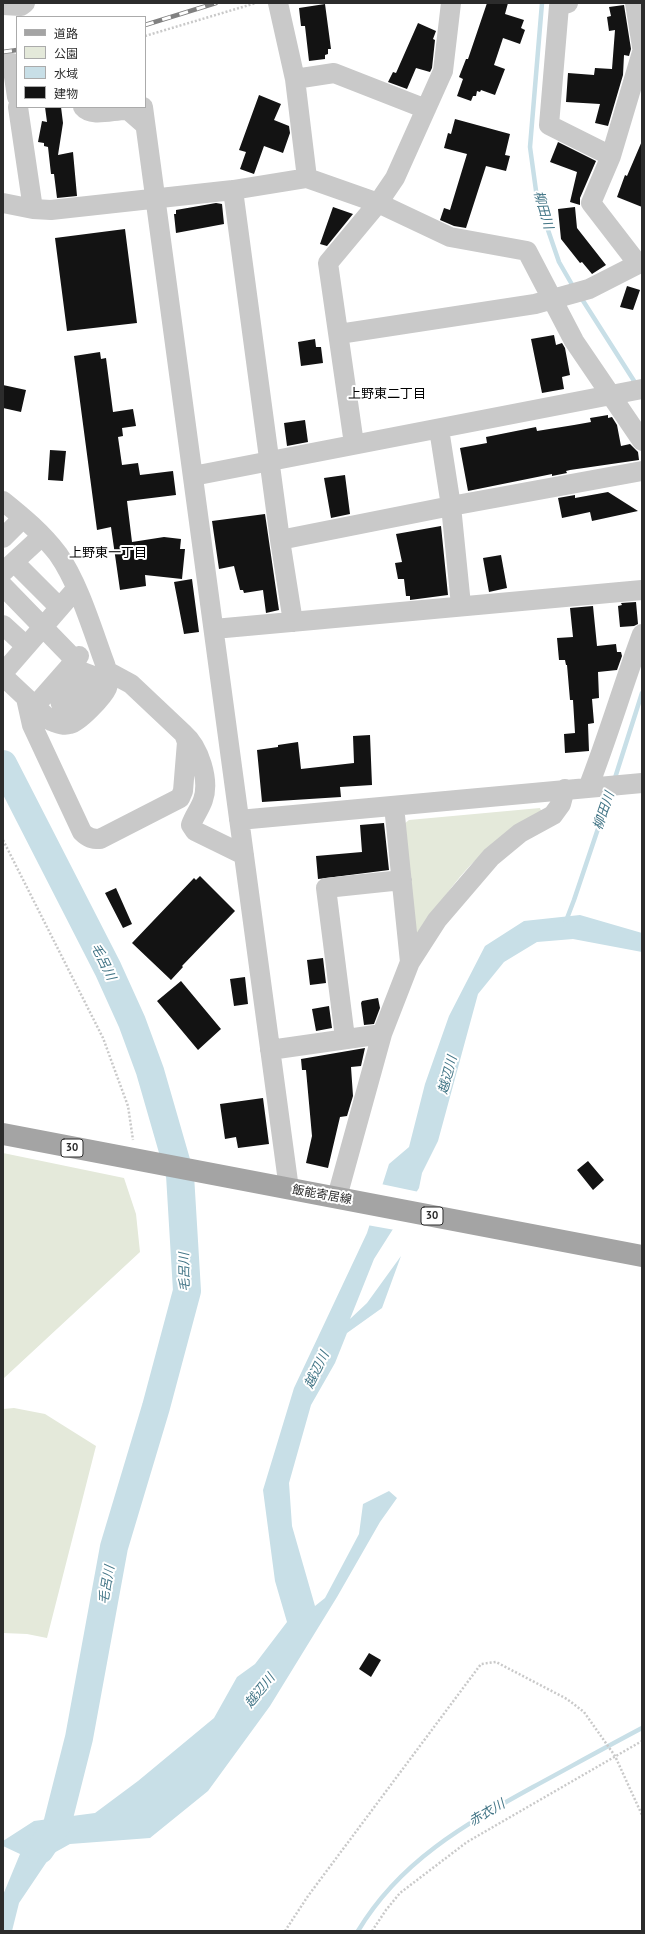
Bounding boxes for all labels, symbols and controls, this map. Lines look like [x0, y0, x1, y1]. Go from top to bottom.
legend [16, 16, 146, 108]
text: 道路 [54, 26, 78, 41]
text: 公園 [54, 46, 78, 61]
text: 水域 [54, 66, 78, 81]
text: 建物 [54, 86, 78, 101]
water label: 柳田川 [530, 189, 556, 231]
district label: 上野東二丁目 [348, 386, 426, 402]
district label: 上野東一丁目 [69, 545, 147, 561]
water label: 柳田川 [590, 790, 618, 832]
water label: 毛呂川 [87, 941, 119, 983]
water label: 越辺川 [435, 1054, 461, 1096]
road number: 30 [61, 1139, 83, 1157]
street label: 飯能寄居線 [291, 1183, 353, 1207]
road number: 30 [421, 1207, 443, 1225]
water label: 毛呂川 [177, 1252, 193, 1292]
water label: 越辺川 [301, 1349, 333, 1391]
water label: 毛呂川 [96, 1564, 118, 1606]
water label: 越辺川 [242, 1671, 278, 1711]
water label: 赤衣川 [466, 1796, 508, 1830]

